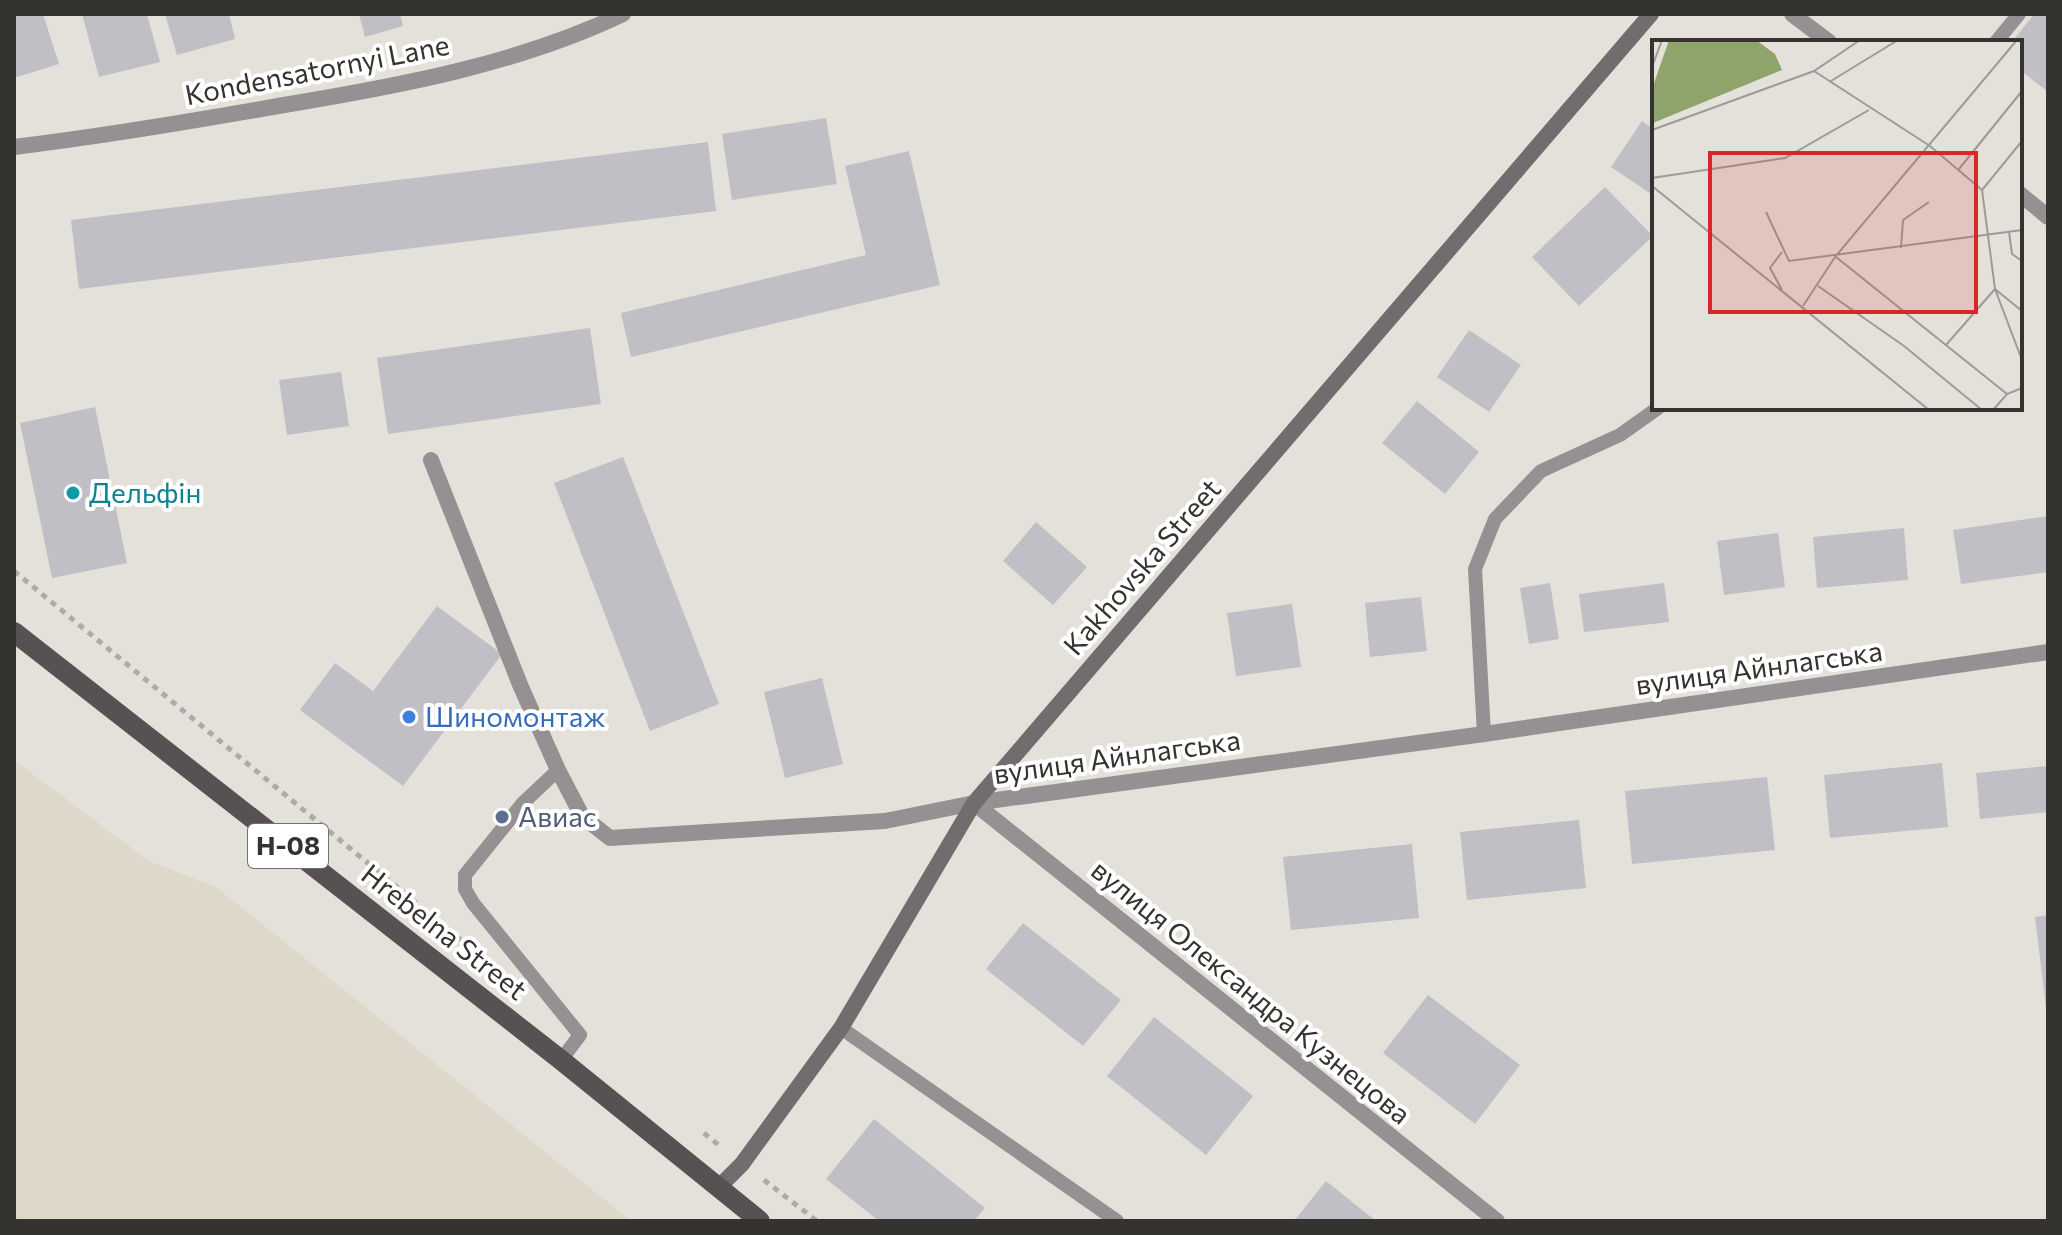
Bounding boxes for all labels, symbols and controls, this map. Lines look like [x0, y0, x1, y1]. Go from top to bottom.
street label: Kondensatornyi Lane [182, 27, 452, 111]
inset map [1652, 40, 2022, 410]
street label: Kakhovska Street [1056, 471, 1227, 661]
place label: Дельфін [89, 475, 201, 509]
marker: Дельфін [64, 484, 82, 502]
street label: вулиця Айнлагська [1633, 633, 1884, 701]
place label: Шиномонтаж [425, 699, 605, 733]
marker: Шиномонтаж [400, 708, 418, 726]
street label: вулиця Айнлагська [991, 722, 1242, 790]
place label: Авиас [518, 799, 597, 833]
marker: Авиас [493, 808, 511, 826]
road number: Н-08 [248, 824, 328, 868]
street label: вулиця Олександра Кузнецова [1085, 852, 1418, 1130]
street label: Hrebelna Street [355, 856, 534, 1006]

